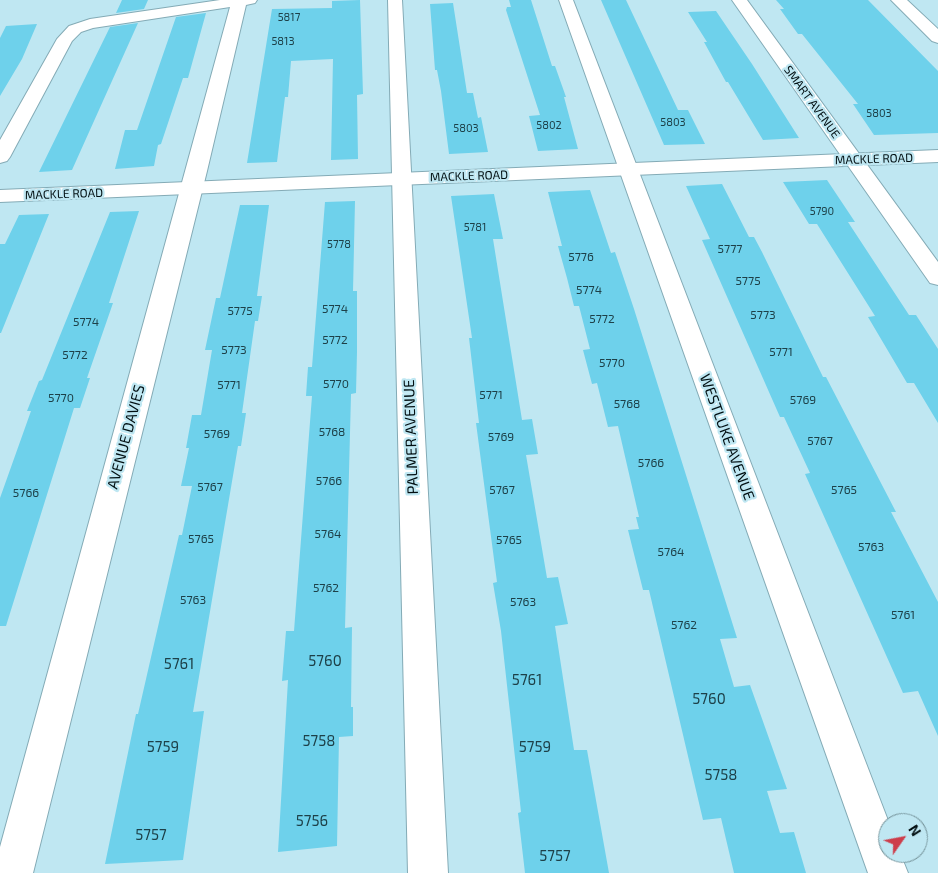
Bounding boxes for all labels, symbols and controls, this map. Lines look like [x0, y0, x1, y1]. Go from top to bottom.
house number: 5817 [278, 10, 300, 24]
house number: 5813 [271, 34, 295, 48]
street label: SMART AVENUE [781, 63, 843, 141]
house number: 5803 [866, 106, 892, 120]
house number: 5803 [660, 115, 686, 129]
house number: 5802 [536, 118, 562, 132]
house number: 5803 [453, 121, 479, 135]
street label: MACKLE ROAD [835, 150, 913, 168]
street label: MACKLE ROAD [430, 167, 508, 185]
street label: MACKLE ROAD [25, 185, 103, 203]
house number: 5790 [810, 204, 834, 218]
house number: 5781 [464, 220, 486, 234]
house number: 5778 [327, 237, 351, 251]
house number: 5777 [718, 242, 742, 256]
house number: 5776 [568, 250, 594, 264]
house number: 5775 [735, 274, 761, 288]
house number: 5774 [576, 283, 602, 297]
house number: 5774 [322, 302, 348, 316]
house number: 5775 [227, 304, 253, 318]
house number: 5773 [750, 308, 776, 322]
house number: 5772 [589, 312, 615, 326]
house number: 5774 [73, 315, 99, 329]
house number: 5772 [322, 333, 348, 347]
house number: 5773 [221, 343, 247, 357]
house number: 5771 [769, 345, 793, 359]
house number: 5772 [62, 348, 88, 362]
house number: 5770 [599, 356, 625, 370]
street label: WESTLUKE AVENUE [696, 371, 758, 503]
house number: 5770 [323, 377, 349, 391]
house number: 5771 [217, 378, 241, 392]
street label: PALMER AVENUE [400, 379, 422, 495]
street label: AVENUE DAVIES [103, 383, 149, 491]
house number: 5771 [479, 388, 503, 402]
house number: 5770 [48, 391, 74, 405]
house number: 5769 [790, 393, 816, 407]
house number: 5768 [614, 397, 640, 411]
house number: 5768 [319, 425, 345, 439]
house number: 5769 [204, 427, 230, 441]
house number: 5769 [488, 430, 514, 444]
house number: 5767 [807, 434, 833, 448]
house number: 5766 [638, 456, 664, 470]
house number: 5766 [316, 474, 342, 488]
house number: 5767 [197, 480, 223, 494]
house number: 5767 [489, 483, 515, 497]
house number: 5765 [831, 483, 857, 497]
house number: 5766 [13, 486, 39, 500]
house number: 5764 [315, 527, 341, 541]
house number: 5765 [188, 532, 214, 546]
house number: 5765 [496, 533, 522, 547]
house number: 5763 [858, 540, 884, 554]
house number: 5764 [658, 545, 684, 559]
house number: 5762 [313, 581, 339, 595]
house number: 5763 [180, 593, 206, 607]
house number: 5763 [510, 595, 536, 609]
house number: 5761 [891, 608, 915, 622]
house number: 5762 [671, 618, 697, 632]
house number: 5760 [308, 652, 342, 670]
house number: 5761 [164, 655, 194, 673]
house number: 5761 [512, 671, 542, 689]
house number: 5760 [692, 690, 726, 708]
house number: 5758 [303, 732, 335, 750]
house number: 5759 [147, 738, 179, 756]
house number: 5759 [519, 738, 551, 756]
house number: 5758 [705, 766, 737, 784]
house number: 5756 [296, 812, 328, 830]
north arrow [878, 813, 928, 863]
text: N [905, 821, 925, 839]
house number: 5757 [135, 826, 167, 844]
house number: 5757 [539, 847, 571, 865]

